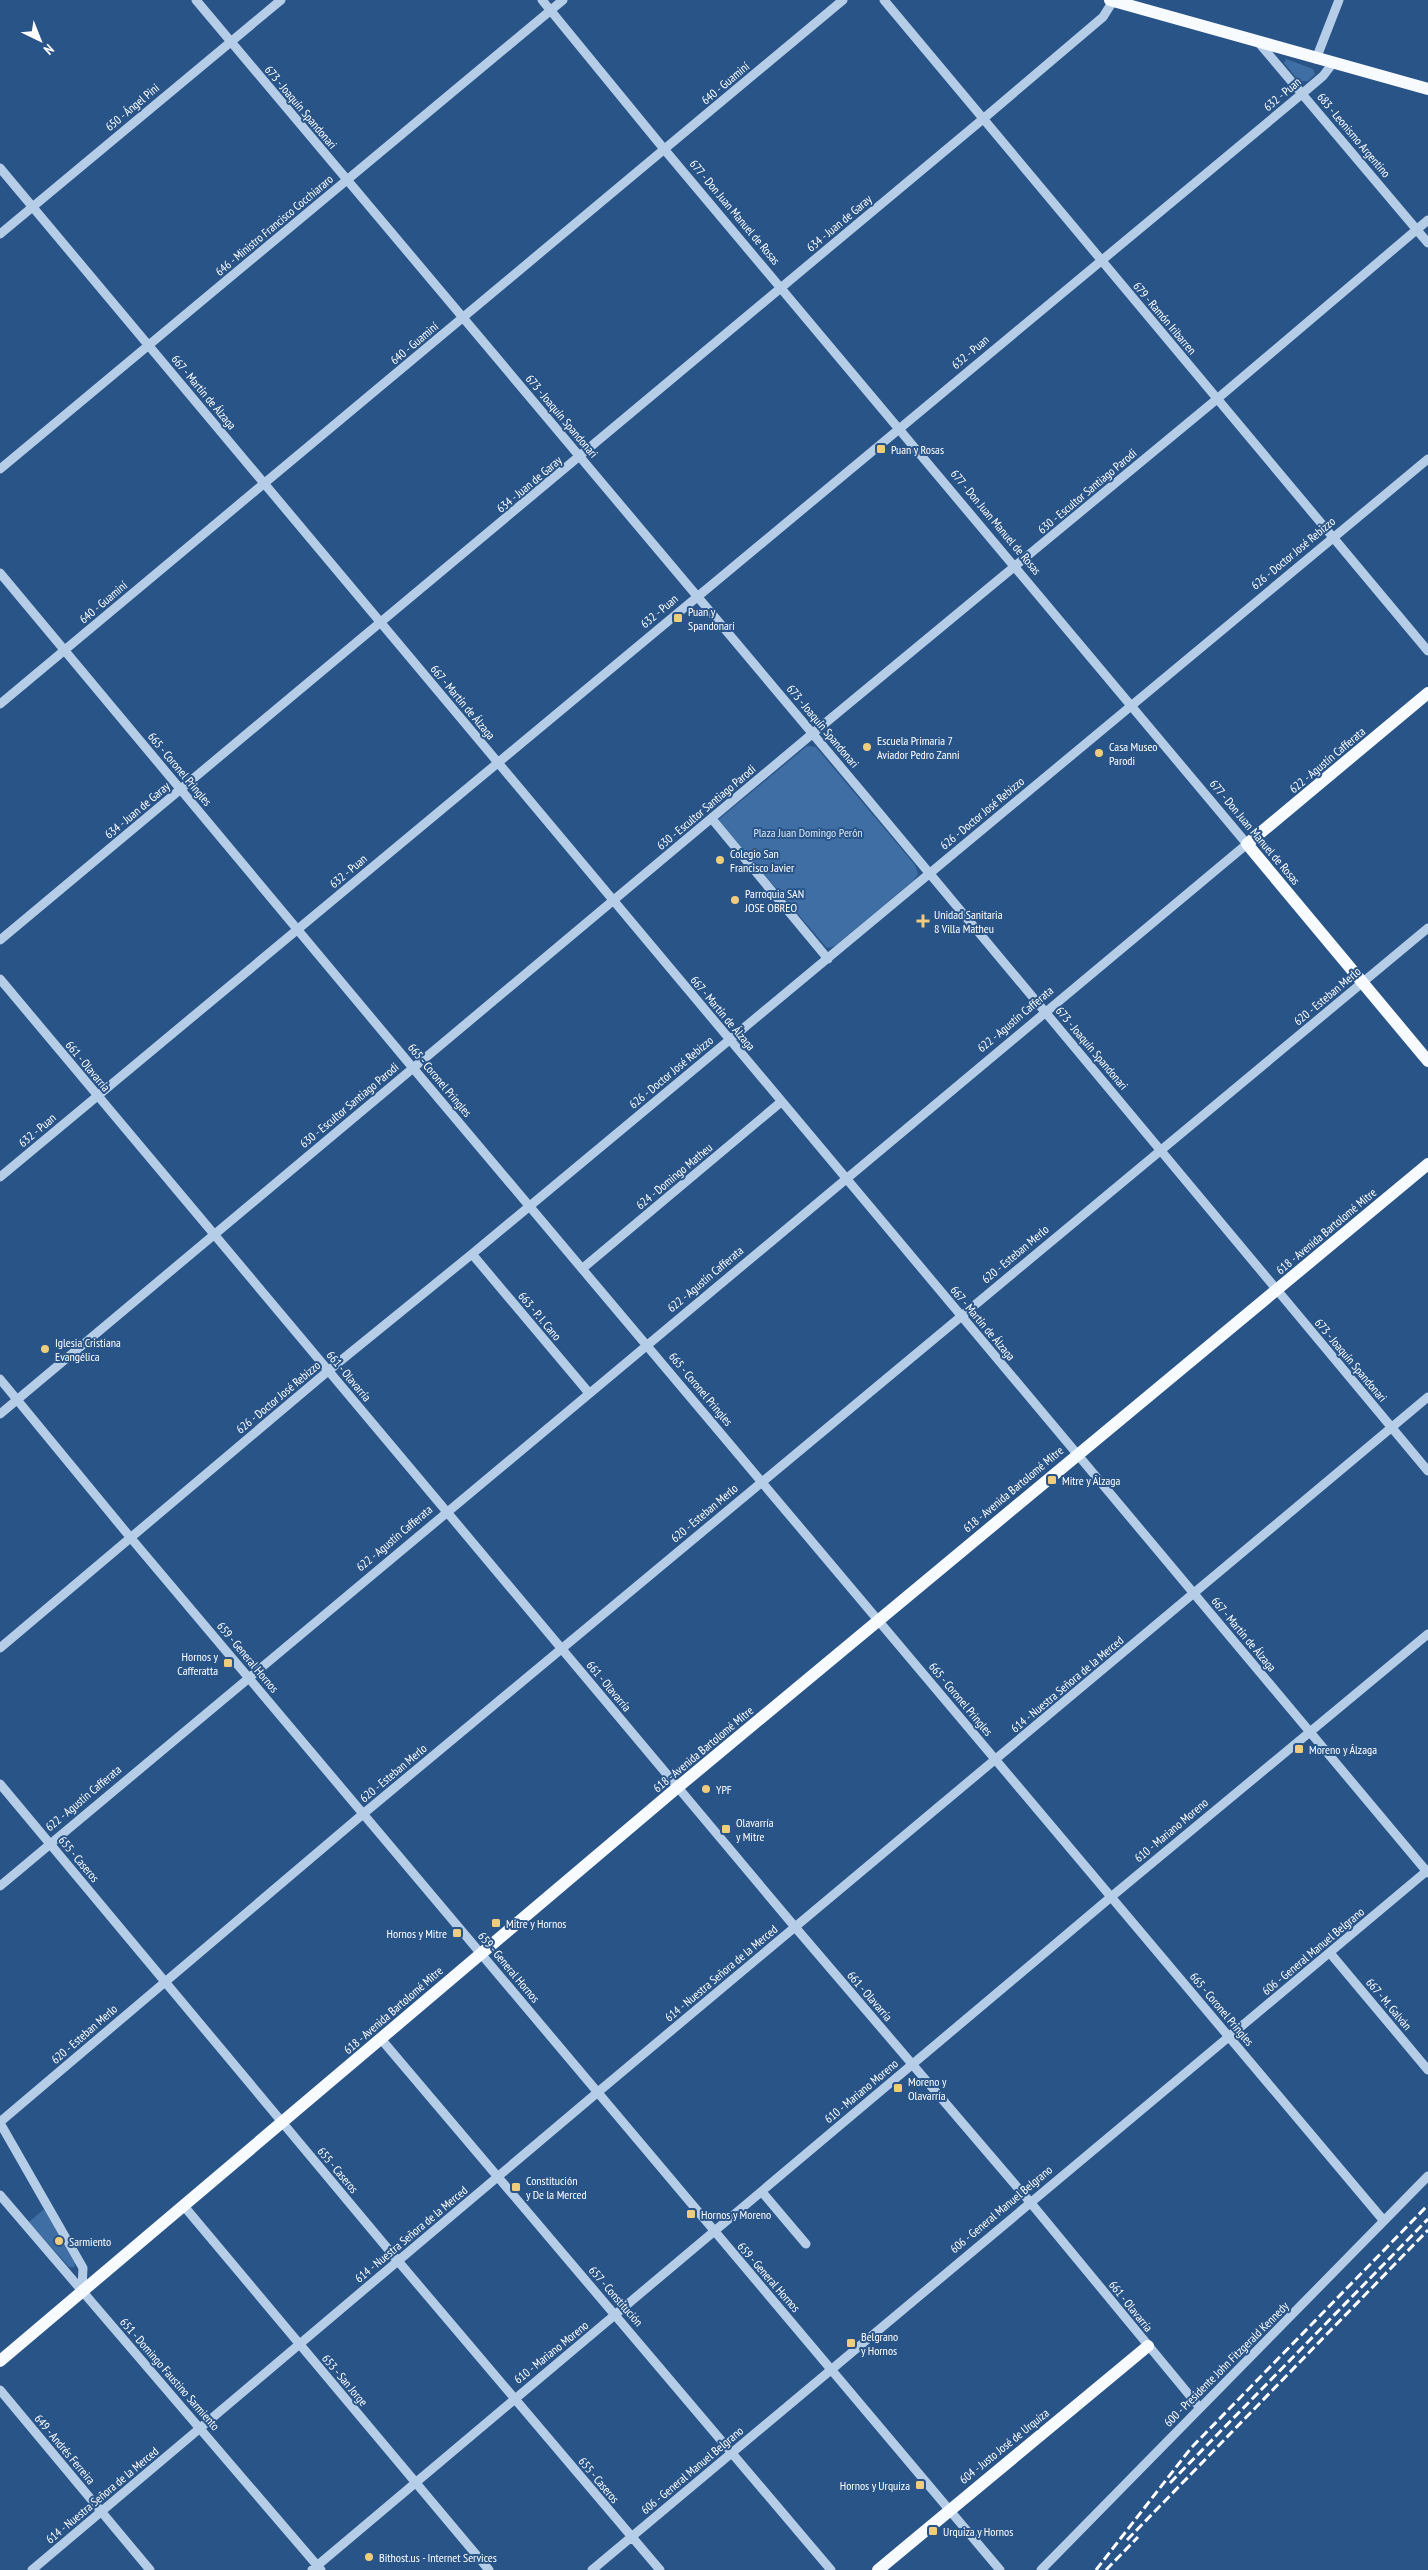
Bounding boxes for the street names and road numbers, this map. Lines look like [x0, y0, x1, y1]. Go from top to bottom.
street label: 640 - Guaminí [698, 58, 752, 107]
street label: 673 - Joaquín Spandonari [262, 62, 340, 152]
street label: 632 - Puan [1260, 74, 1304, 114]
street label: 650 - Ángel Pini [102, 80, 162, 134]
street label: 683 - Leonismo Argentino [1314, 89, 1394, 181]
street label: 677 - Don Juan Manuel de Rosas [687, 156, 783, 268]
street label: 646 - Ministro Francisco Cocchiararo [212, 171, 336, 279]
street label: 634 - Juan de Garay [803, 191, 875, 255]
street label: 679 - Ramón Iribarren [1130, 278, 1200, 358]
street label: 640 - Guaminí [387, 318, 441, 367]
street label: 632 - Puan [948, 332, 992, 372]
street label: 667 - Martín de Álzaga [168, 352, 240, 433]
street label: 673 - Joaquín Spandonari [523, 371, 601, 461]
street label: 630 - Escultor Santiago Parodi [1034, 445, 1140, 537]
street label: 634 - Juan de Garay [493, 452, 565, 516]
street label: 677 - Don Juan Manuel de Rosas [948, 466, 1044, 578]
street label: 626 - Doctor José Rebizzo [1248, 513, 1338, 593]
street label: 640 - Guaminí [76, 577, 130, 626]
street label: 632 - Puan [637, 591, 681, 631]
street label: 667 - Martín de Álzaga [427, 662, 499, 743]
street label: 673 - Joaquín Spandonari [784, 681, 862, 771]
street label: 622 - Agustín Cafferata [1286, 724, 1368, 796]
street label: 665 - Coronel Pringles [145, 729, 215, 809]
street label: 630 - Escultor Santiago Parodi [653, 761, 759, 853]
street label: 626 - Doctor José Rebizzo [937, 773, 1027, 853]
street label: 677 - Don Juan Manuel de Rosas [1207, 776, 1303, 888]
street label: 634 - Juan de Garay [101, 778, 173, 842]
street label: 632 - Puan [326, 851, 370, 891]
street label: 620 - Esteban Merlo [1290, 964, 1364, 1028]
street label: 667 - Martín de Álzaga [687, 973, 759, 1054]
street label: 622 - Agustín Cafferata [974, 983, 1056, 1055]
street label: 673 - Joaquín Spandonari [1053, 1003, 1131, 1093]
street label: 626 - Doctor José Rebizzo [626, 1032, 716, 1112]
street label: 661 - Olavarría [62, 1038, 114, 1095]
street label: 665 - Coronel Pringles [405, 1040, 475, 1120]
street label: 630 - Escultor Santiago Parodi [296, 1059, 402, 1151]
street label: 632 - Puan [15, 1110, 59, 1150]
street label: 624 - Domingo Matheu [633, 1140, 715, 1212]
street label: 618 - Avenida Bartolomé Mitre [1273, 1185, 1379, 1277]
street label: 620 - Esteban Merlo [978, 1222, 1052, 1286]
street label: 622 - Agustín Cafferata [664, 1243, 746, 1315]
street label: 667 - Martín de Álzaga [947, 1283, 1019, 1364]
street label: 663 - P. I. Cano [515, 1289, 565, 1343]
street label: 673 - Joaquín Spandonari [1312, 1315, 1390, 1405]
street label: 661 - Olavarría [323, 1348, 375, 1405]
street label: 665 - Coronel Pringles [666, 1349, 736, 1429]
street label: 626 - Doctor José Rebizzo [233, 1357, 323, 1437]
street label: 618 - Avenida Bartolomé Mitre [960, 1443, 1066, 1535]
street label: 620 - Esteban Merlo [667, 1481, 741, 1545]
street label: 622 - Agustín Cafferata [353, 1502, 435, 1574]
street label: 667 - Martín de Álzaga [1208, 1594, 1280, 1675]
street label: 659 - General Hornos [214, 1619, 282, 1695]
street label: 614 - Nuestra Señora de la Merced [1008, 1632, 1126, 1736]
street label: 661 - Olavarría [583, 1658, 635, 1715]
street label: 665 - Coronel Pringles [926, 1659, 996, 1739]
street label: 618 - Avenida Bartolomé Mitre [650, 1703, 756, 1795]
street label: 620 - Esteban Merlo [356, 1741, 430, 1805]
street label: 622 - Agustín Cafferata [42, 1762, 124, 1834]
street label: 610 - Mariano Moreno [1131, 1795, 1211, 1865]
street label: 655 - Caseros [55, 1833, 103, 1885]
street label: 606 - General Manuel Belgrano [1259, 1904, 1367, 1998]
street label: 614 - Nuestra Señora de la Merced [662, 1921, 780, 2025]
street label: 659 - General Hornos [475, 1929, 543, 2005]
street label: 618 - Avenida Bartolomé Mitre [340, 1963, 446, 2057]
street label: 661 - Olavarría [844, 1968, 896, 2024]
street label: 665 - Coronel Pringles [1187, 1969, 1257, 2049]
street label: 667 - M. Galván [1363, 1975, 1415, 2033]
street label: 620 - Esteban Merlo [48, 2001, 120, 2067]
street label: 610 - Mariano Moreno [821, 2056, 901, 2126]
street label: 655 - Caseros [314, 2144, 362, 2196]
street label: 606 - General Manuel Belgrano [947, 2162, 1055, 2256]
street label: 614 - Nuestra Señora de la Merced [352, 2182, 470, 2286]
street label: 659 - General Hornos [735, 2239, 803, 2315]
street label: 657 - Constitución [586, 2263, 646, 2329]
street label: 661 - Olavarría [1106, 2277, 1156, 2335]
street label: 600 - Presidente John Fitzgerald Kennedy [1160, 2298, 1292, 2430]
street label: 651 - Domingo Faustino Sarmiento [117, 2315, 223, 2433]
street label: 610 - Mariano Moreno [511, 2317, 591, 2387]
street label: 653 - San Jorge [319, 2351, 371, 2409]
street label: 604 - Justo José de Urquiza [956, 2405, 1052, 2487]
street label: 649 - Andrés Ferreira [31, 2411, 99, 2487]
street label: 606 - General Manuel Belgrano [638, 2423, 746, 2517]
street label: 614 - Nuestra Señora de la Merced [43, 2443, 161, 2547]
street label: 655 - Caseros [575, 2454, 623, 2506]

